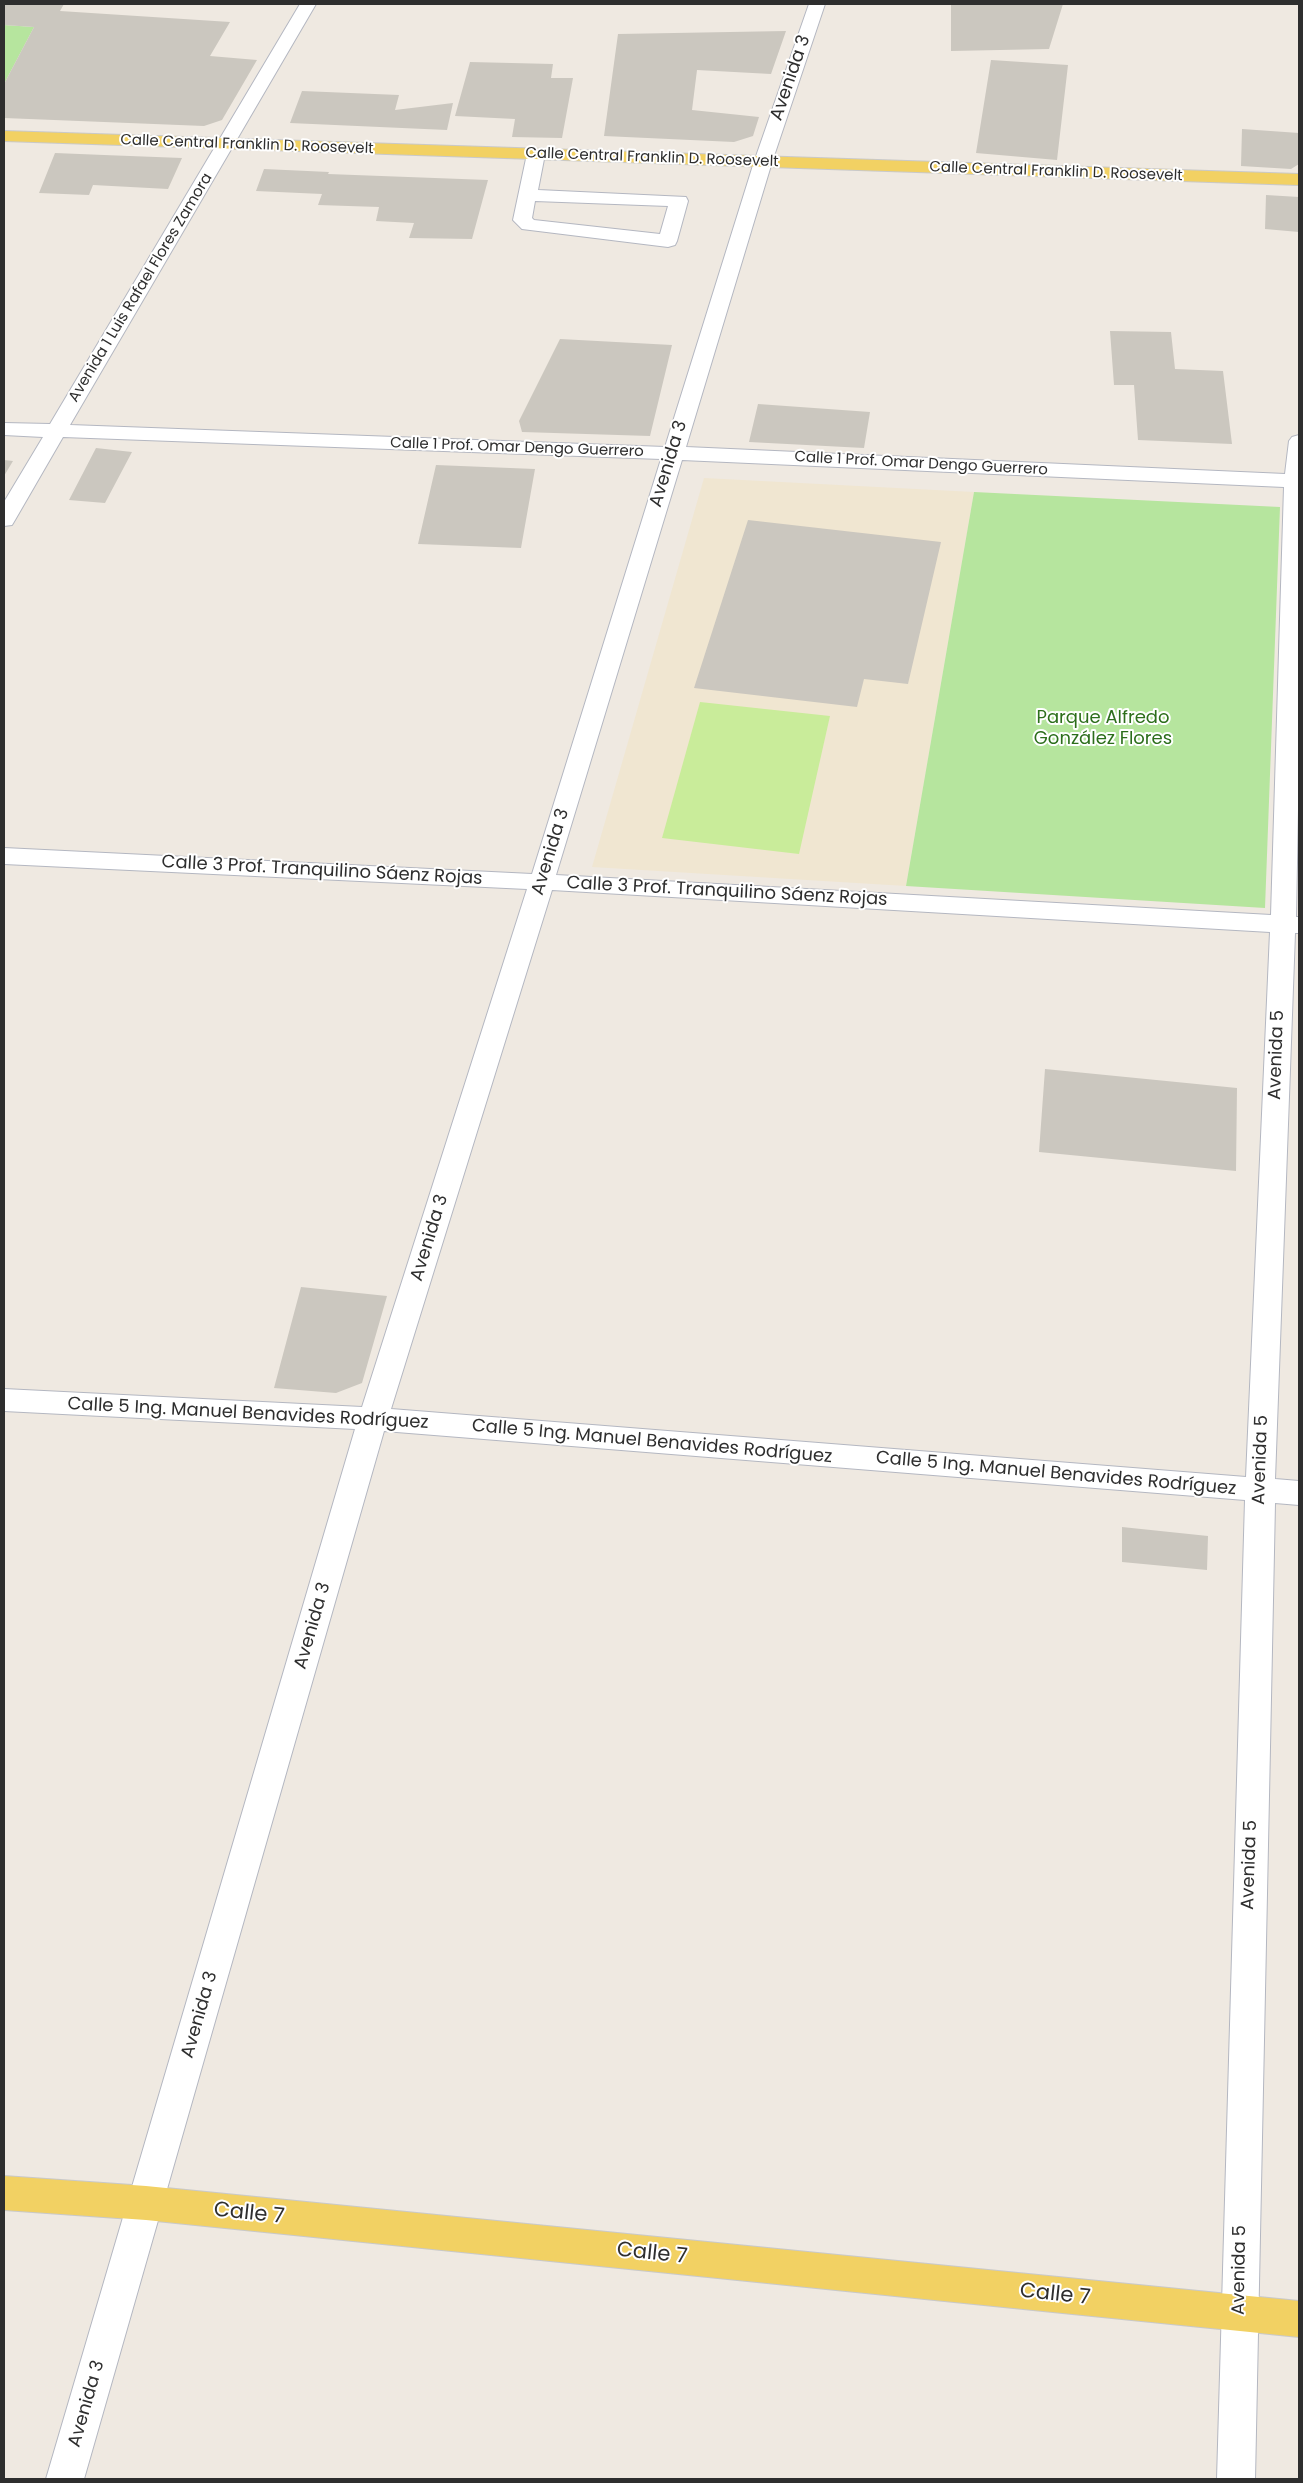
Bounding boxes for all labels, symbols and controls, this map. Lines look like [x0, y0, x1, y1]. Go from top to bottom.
street label: Avenida 3 [766, 32, 816, 124]
street label: Calle Central Franklin D. Roosevelt [120, 132, 374, 158]
street label: Calle Central Franklin D. Roosevelt [525, 145, 779, 171]
street label: Calle Central Franklin D. Roosevelt [929, 159, 1183, 185]
street label: Avenida 1 Luis Rafael Flores Zamora [65, 170, 217, 406]
street label: Avenida 3 [646, 418, 692, 510]
street label: Calle 1 Prof. Omar Dengo Guerrero [390, 435, 644, 461]
street label: Calle 1 Prof. Omar Dengo Guerrero [794, 448, 1048, 480]
park label: Parque Alfredo González Flores [1034, 707, 1172, 750]
street label: Avenida 3 [528, 806, 574, 898]
street label: Calle 3 Prof. Tranquilino Sáenz Rojas [161, 852, 483, 890]
street label: Calle 3 Prof. Tranquilino Sáenz Rojas [566, 873, 888, 911]
street label: Avenida 5 [1265, 1010, 1289, 1100]
street label: Avenida 3 [407, 1192, 453, 1284]
street label: Calle 5 Ing. Manuel Benavides Rodríguez [67, 1394, 429, 1434]
street label: Calle 5 Ing. Manuel Benavides Rodríguez [471, 1415, 833, 1469]
street label: Avenida 5 [1249, 1415, 1273, 1505]
street label: Calle 5 Ing. Manuel Benavides Rodríguez [875, 1447, 1237, 1501]
street label: Avenida 3 [290, 1580, 336, 1672]
street label: Avenida 5 [1238, 1820, 1262, 1910]
street label: Avenida 3 [177, 1969, 223, 2061]
street label: Calle 7 [212, 2198, 286, 2230]
street label: Avenida 5 [1228, 2225, 1252, 2315]
street label: Calle 7 [615, 2238, 689, 2270]
street label: Calle 7 [1018, 2279, 1092, 2311]
street label: Avenida 3 [64, 2358, 110, 2450]

